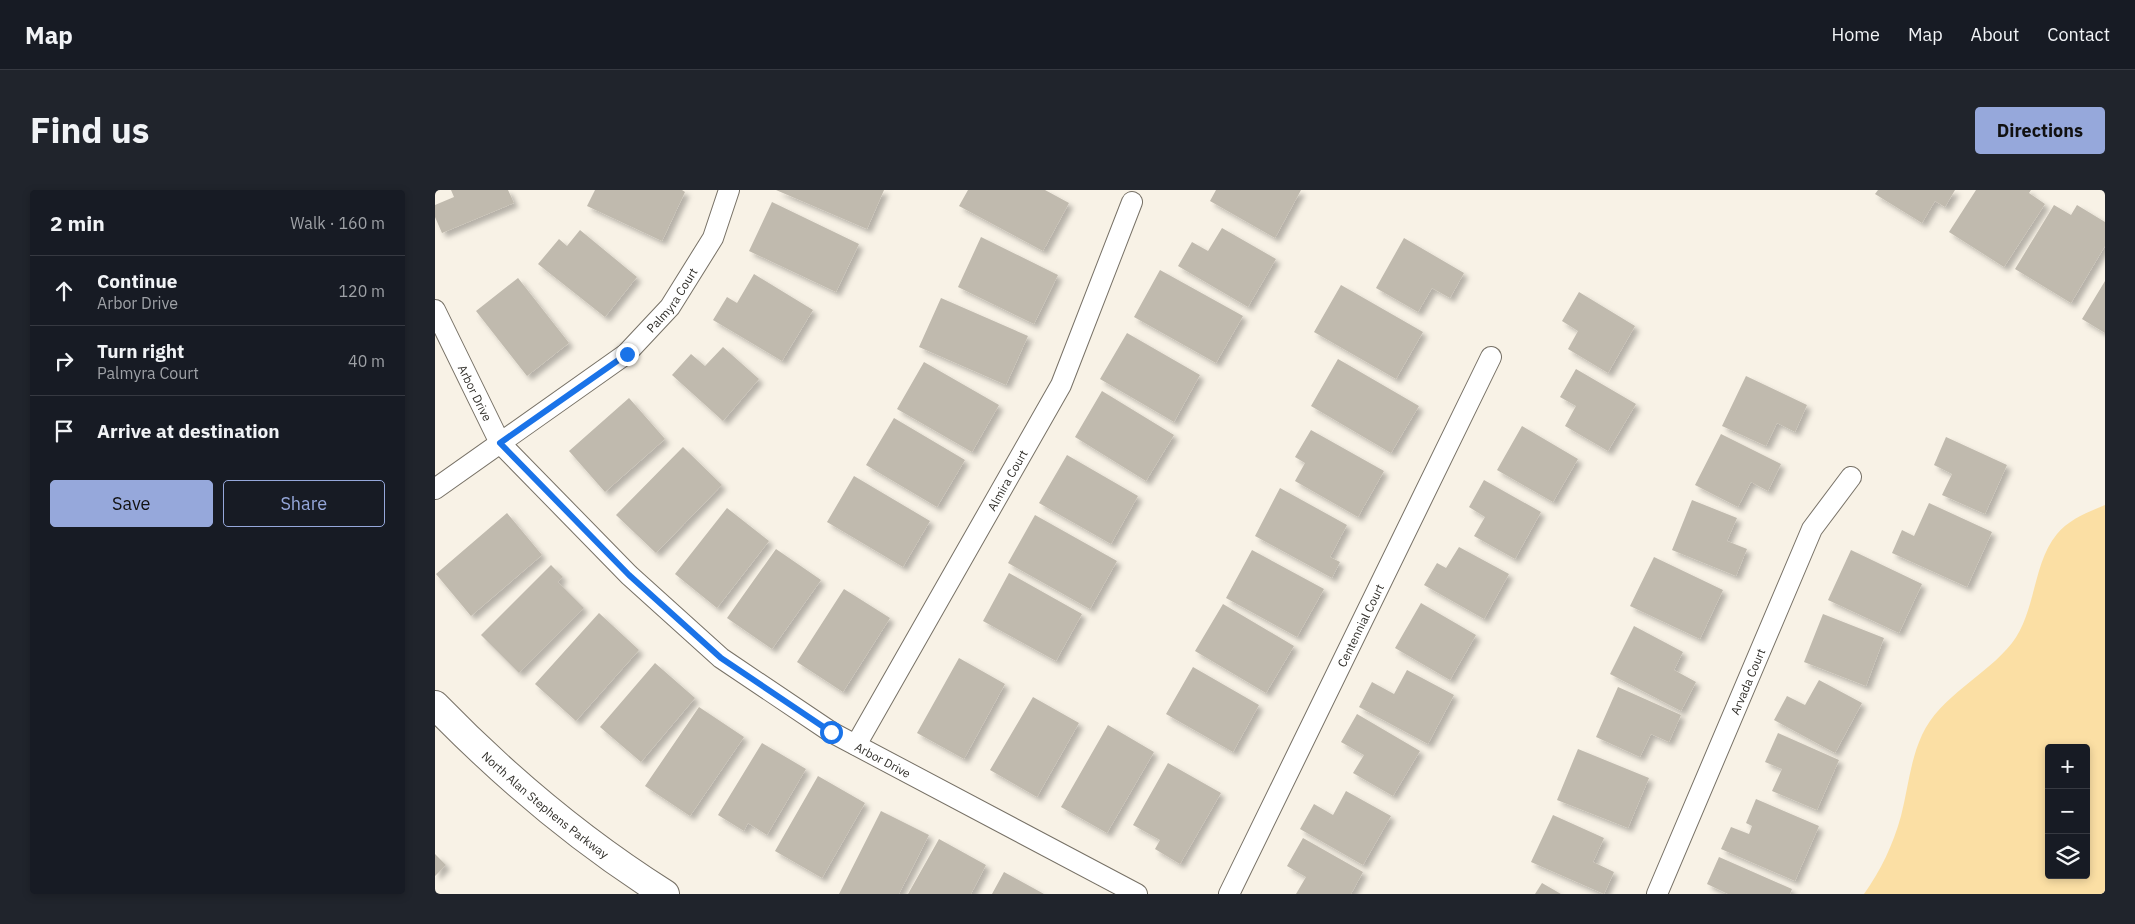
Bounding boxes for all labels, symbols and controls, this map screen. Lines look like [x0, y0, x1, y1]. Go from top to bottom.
text: Map [25, 19, 73, 51]
text: Home [1832, 23, 1880, 46]
text: Map [1908, 23, 1943, 46]
text: About [1971, 23, 2019, 46]
text: Contact [2047, 23, 2110, 46]
text: Find us [30, 107, 149, 153]
button: Directions [1975, 107, 2105, 154]
text: 2 min [50, 209, 105, 237]
text: Walk · 160 m [290, 213, 385, 233]
street label: Palmyra Court [643, 265, 700, 335]
text: Continue [97, 269, 177, 293]
icon: ahead [50, 277, 78, 305]
text: 120 m [338, 281, 385, 301]
text: Arbor Drive [97, 293, 178, 313]
text: Turn right [97, 339, 184, 363]
route end [616, 343, 639, 366]
icon: right [50, 347, 78, 375]
text: 40 m [348, 351, 385, 371]
street label: Arbor Drive [455, 362, 496, 424]
text: Palmyra Court [97, 363, 199, 383]
icon: arrive [50, 417, 78, 445]
text: Arrive at destination [97, 419, 280, 443]
street label: Almira Court [984, 447, 1030, 513]
button: Save [50, 480, 213, 527]
button: Share [223, 480, 385, 527]
street label: Centennial Court [1334, 581, 1387, 669]
street label: Arvada Court [1727, 646, 1768, 717]
route start [820, 721, 843, 744]
street label: Arbor Drive [853, 739, 914, 781]
map controls [2045, 744, 2090, 879]
button: + [2045, 744, 2090, 789]
street label: North Alan Stephens Parkway [479, 748, 612, 861]
button: − [2045, 789, 2090, 834]
button: layers [2045, 834, 2090, 879]

